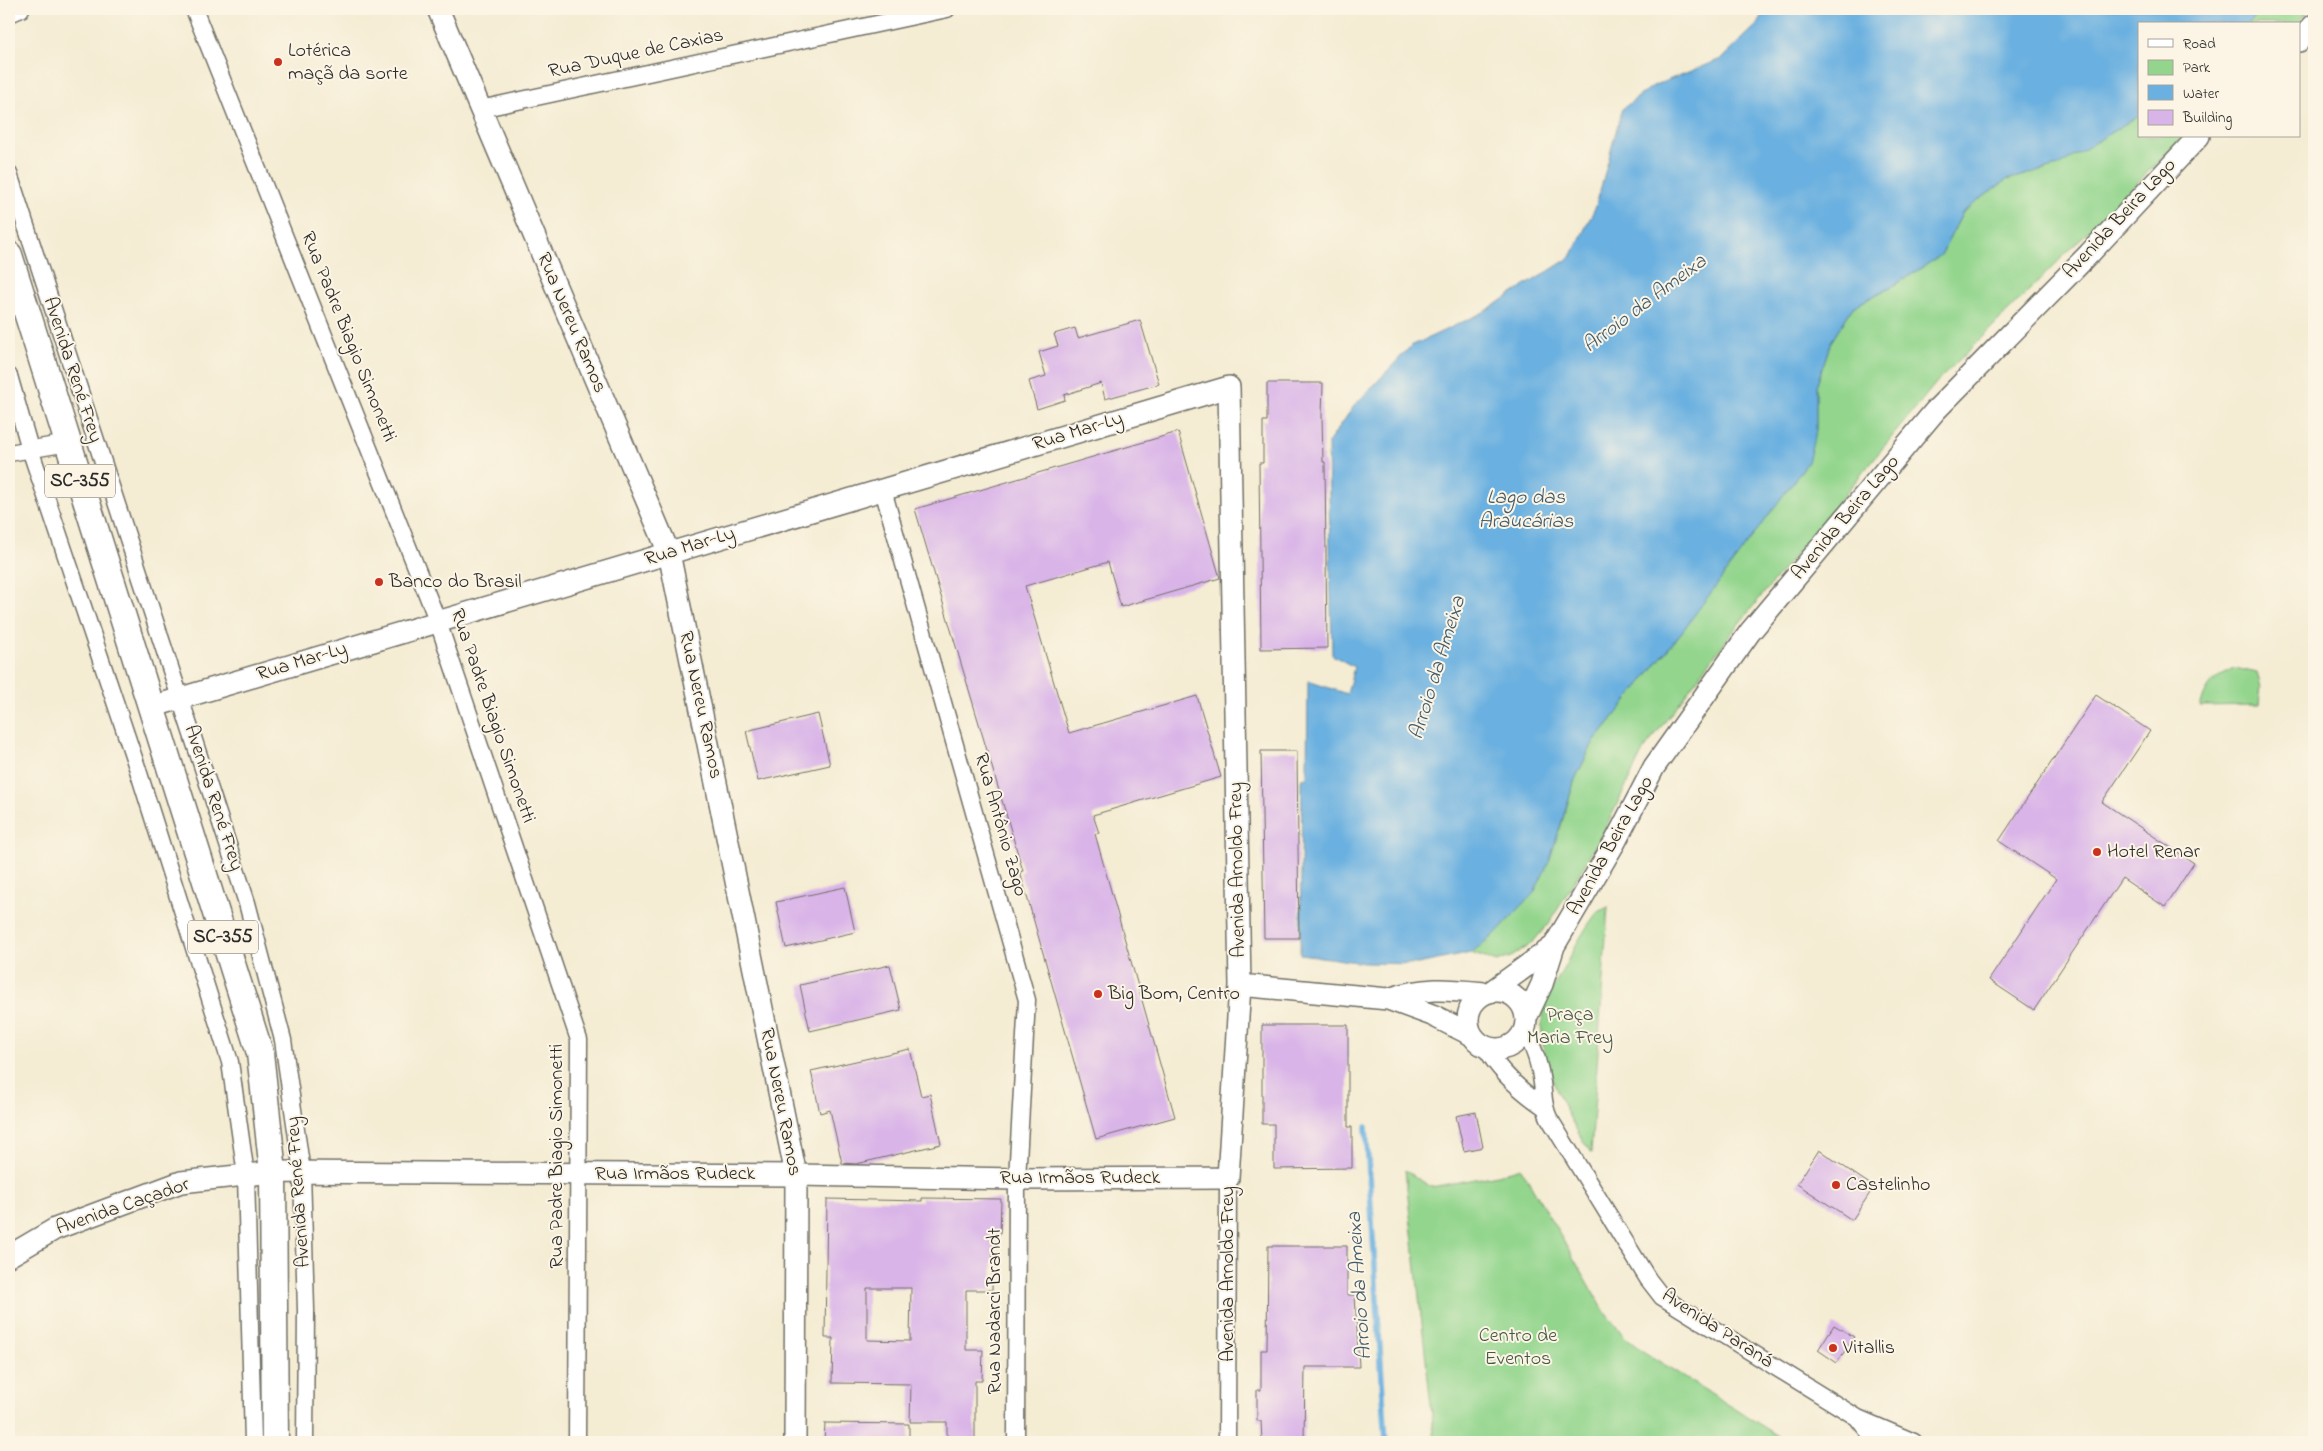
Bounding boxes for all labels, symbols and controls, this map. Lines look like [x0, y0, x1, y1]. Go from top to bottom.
street label: Rua Duque de Caxias [546, 21, 726, 87]
legend [2138, 22, 2300, 138]
text: Road [2183, 33, 2216, 55]
place label: Lotérica maçã da sorte [288, 37, 408, 89]
marker: Lotérica maçã da sorte [272, 56, 284, 68]
text: Park [2183, 57, 2211, 79]
text: Water [2183, 83, 2219, 105]
text: Building [2182, 107, 2232, 130]
street label: Avenida Beira Lago [2056, 152, 2184, 287]
street label: Rua Padre Biagio Simonetti [292, 227, 404, 447]
water label: Arroio da Ameixa [1577, 247, 1714, 361]
street label: Rua Nereu Ramos [528, 248, 614, 398]
street label: Avenida René Frey [35, 293, 109, 447]
street label: Rua Mar-Ly [1029, 404, 1127, 460]
street label: Avenida Beira Lago [1785, 449, 1908, 588]
road number: SC-355 [45, 464, 115, 498]
water label: Lago das Araucárias [1478, 483, 1574, 537]
street label: Rua Mar-Ly [641, 519, 739, 575]
place label: Banco do Brasil [388, 568, 522, 597]
marker: Banco do Brasil [373, 576, 385, 588]
water label: Arroio da Ameixa [1402, 592, 1474, 743]
street label: Rua Padre Biagio Simonetti [441, 605, 542, 827]
street label: Rua Nereu Ramos [670, 629, 730, 781]
street label: Rua Mar-Ly [253, 634, 351, 690]
street label: Avenida René Frey [176, 721, 250, 875]
street label: Rua Antônio Zago [965, 750, 1034, 900]
street label: Avenida Beira Lago [1561, 771, 1662, 922]
street label: Avenida Arnoldo Frey [1222, 782, 1254, 958]
place label: Hotel Renar [2107, 838, 2201, 867]
marker: Hotel Renar [2091, 846, 2103, 858]
road number: SC-355 [188, 920, 258, 954]
place label: Big Bom, Centro [1107, 980, 1240, 1010]
marker: Big Bom, Centro [1092, 988, 1104, 1000]
park label: Praça Maria Frey [1527, 1001, 1613, 1053]
street label: Rua Nereu Ramos [751, 1026, 809, 1178]
street label: Rua Padre Biagio Simonetti [543, 1044, 573, 1268]
street label: Avenida René Frey [279, 1115, 319, 1269]
street label: Rua Irmãos Rudeck [595, 1160, 756, 1189]
street label: Rua Irmãos Rudeck [1000, 1164, 1161, 1193]
street label: Avenida Caçador [52, 1170, 194, 1243]
place label: Castelinho [1846, 1171, 1930, 1200]
marker: Castelinho [1830, 1179, 1842, 1191]
street label: Avenida Arnoldo Frey [1214, 1186, 1243, 1362]
water label: Arroio da Ameixa [1340, 1210, 1380, 1361]
street label: Rua Nadarci Brandt [981, 1227, 1010, 1394]
street label: Avenida Paraná [1655, 1282, 1779, 1376]
park label: Centro de Eventos [1479, 1322, 1557, 1374]
place label: Vitallis [1842, 1334, 1895, 1363]
marker: Vitallis [1827, 1342, 1839, 1354]

